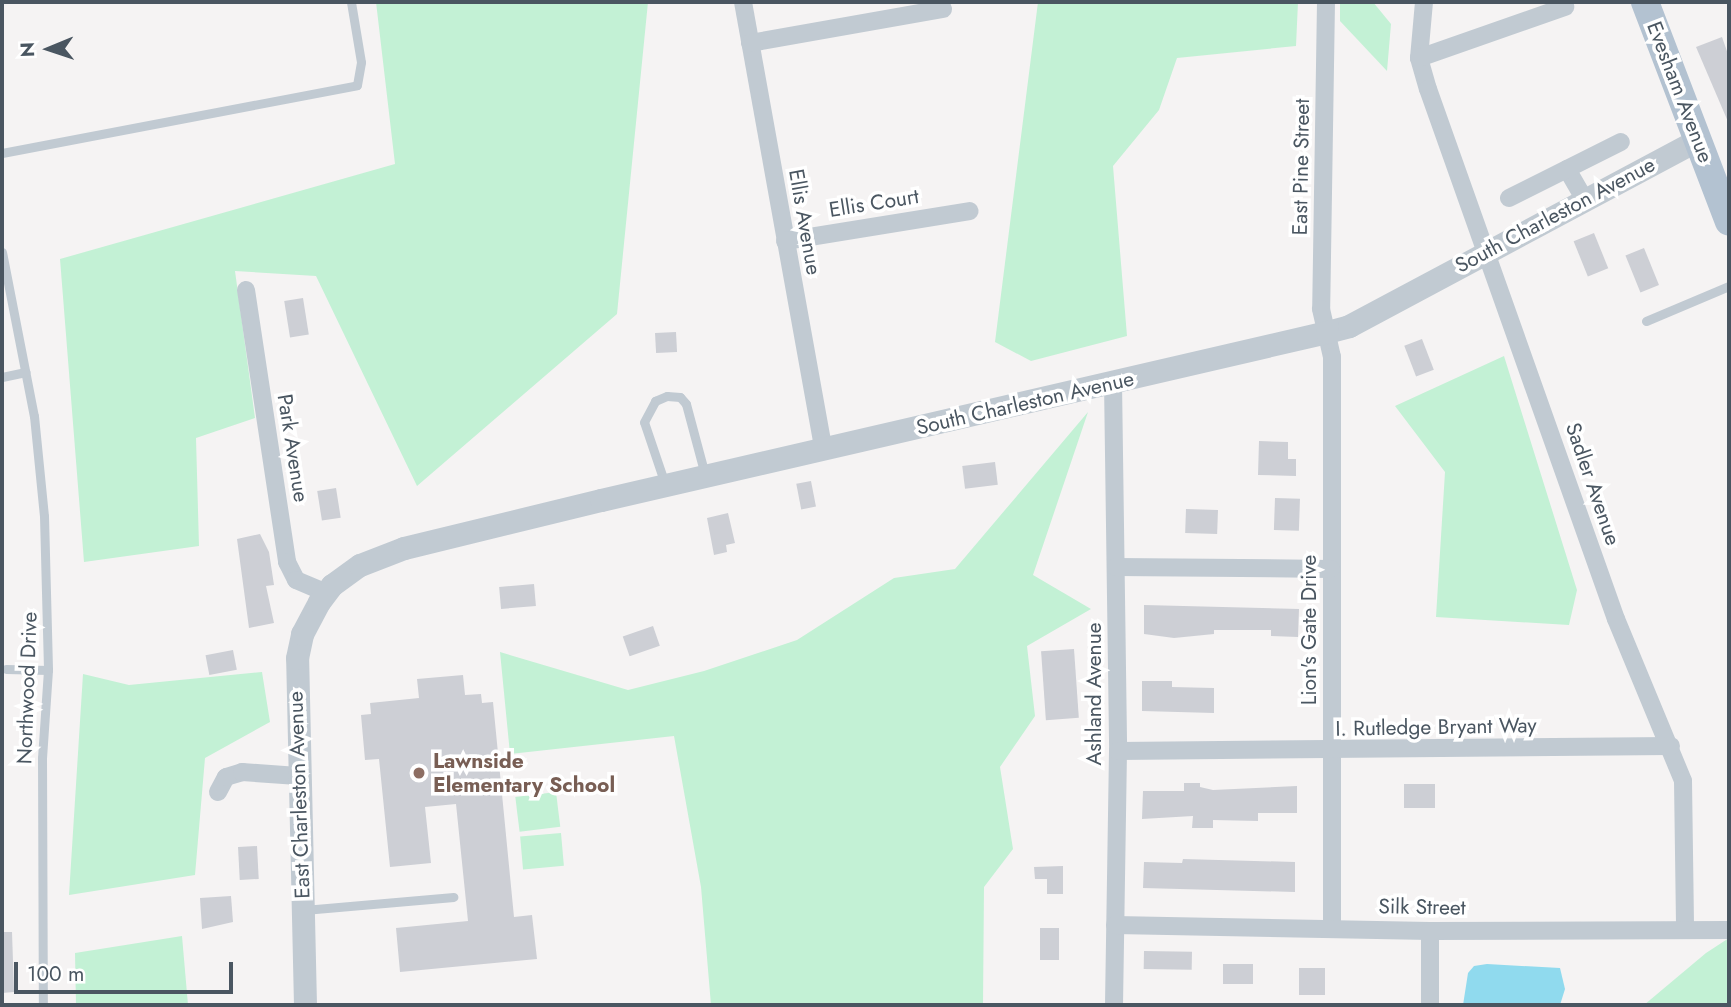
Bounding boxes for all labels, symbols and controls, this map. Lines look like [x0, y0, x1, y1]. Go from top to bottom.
north arrow [14, 14, 84, 84]
street label: Evesham Avenue [1642, 18, 1718, 166]
text: N [14, 42, 41, 58]
street label: East Pine Street [1287, 98, 1315, 236]
street label: South Charleston Avenue [1451, 152, 1659, 278]
street label: Ellis Avenue [783, 167, 827, 277]
street label: Ellis Court [827, 183, 921, 223]
street label: South Charleston Avenue [914, 366, 1136, 440]
street label: Park Avenue [272, 392, 314, 504]
street label: Sadler Avenue [1560, 419, 1626, 549]
street label: Lion's Gate Drive [1296, 555, 1322, 705]
street label: Northwood Drive [12, 611, 42, 765]
street label: Ashland Avenue [1081, 623, 1107, 765]
street label: East Charleston Avenue [283, 691, 315, 899]
street label: I. Rutledge Bryant Way [1335, 713, 1537, 741]
place label: Lawnside Elementary School [433, 748, 615, 798]
marker: Lawnside Elementary School [411, 765, 427, 781]
street label: Silk Street [1378, 894, 1466, 920]
scale bar [18, 948, 236, 992]
text: 100 m [27, 959, 84, 989]

